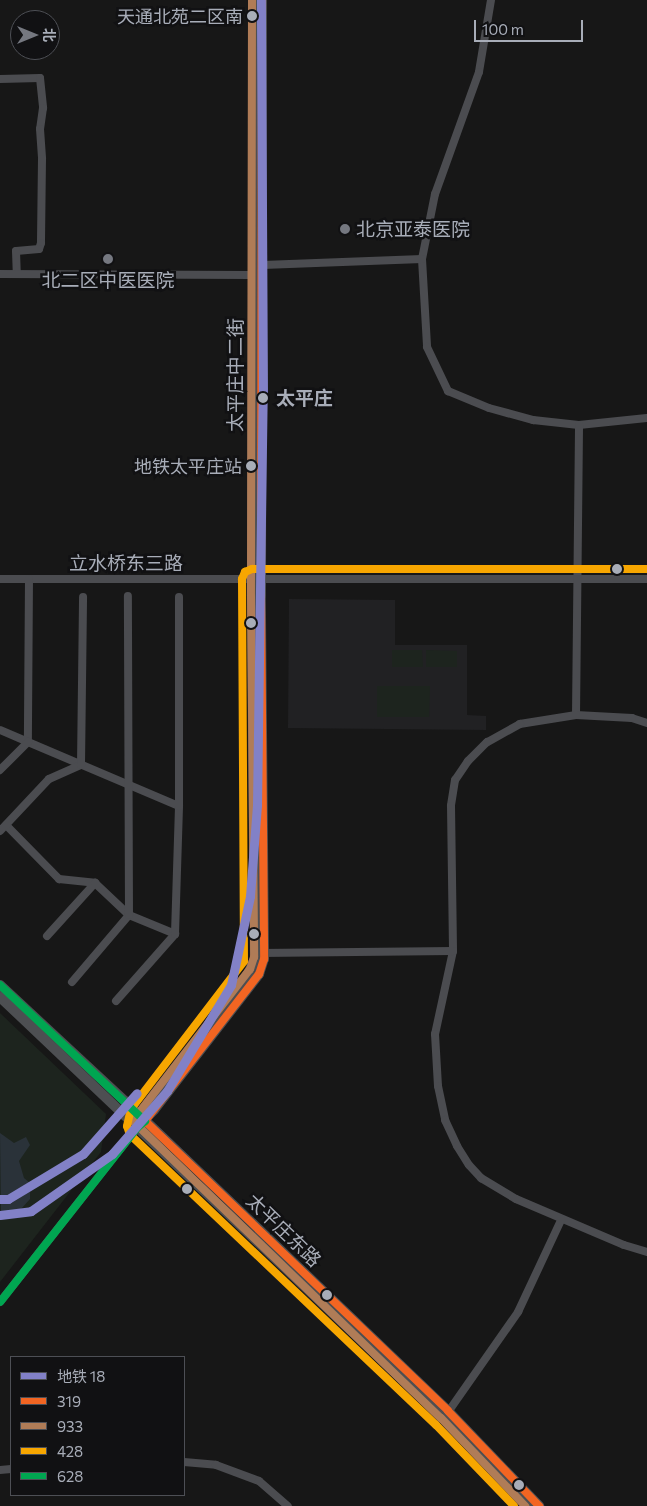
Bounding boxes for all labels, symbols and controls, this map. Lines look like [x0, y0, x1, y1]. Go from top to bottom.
place label: 天通北苑二区南 [117, 5, 243, 27]
north arrow [10, 10, 60, 60]
scale bar [477, 10, 586, 42]
marker: 天通北苑二区南 [247, 11, 257, 21]
text: 100 m [482, 20, 524, 38]
text: 北 [41, 28, 58, 42]
place label: 北京亚泰医院 [356, 218, 470, 240]
marker: 北京亚泰医院 [338, 222, 352, 236]
marker: 北二区中医医院 [101, 252, 115, 266]
place label: 北二区中医医院 [42, 269, 174, 291]
street label: 太平庄中二街 [224, 318, 246, 432]
place label: 太平庄 [276, 387, 333, 409]
marker: 太平庄 [254, 389, 272, 407]
place label: 地铁太平庄站 [134, 455, 242, 477]
marker: 地铁太平庄站 [246, 461, 256, 471]
street label: 立水桥东三路 [69, 552, 183, 574]
unlabelled marker [612, 564, 622, 574]
unlabelled marker [246, 618, 256, 628]
unlabelled marker [249, 929, 259, 939]
unlabelled marker [182, 1184, 192, 1194]
street label: 太平庄东路 [242, 1189, 326, 1271]
unlabelled marker [322, 1290, 332, 1300]
legend [10, 1356, 185, 1496]
text: 地铁 18 [57, 1367, 105, 1385]
text: 319 [57, 1392, 81, 1410]
text: 933 [57, 1417, 83, 1435]
text: 428 [57, 1442, 83, 1460]
text: 628 [57, 1467, 83, 1485]
unlabelled marker [514, 1480, 524, 1490]

